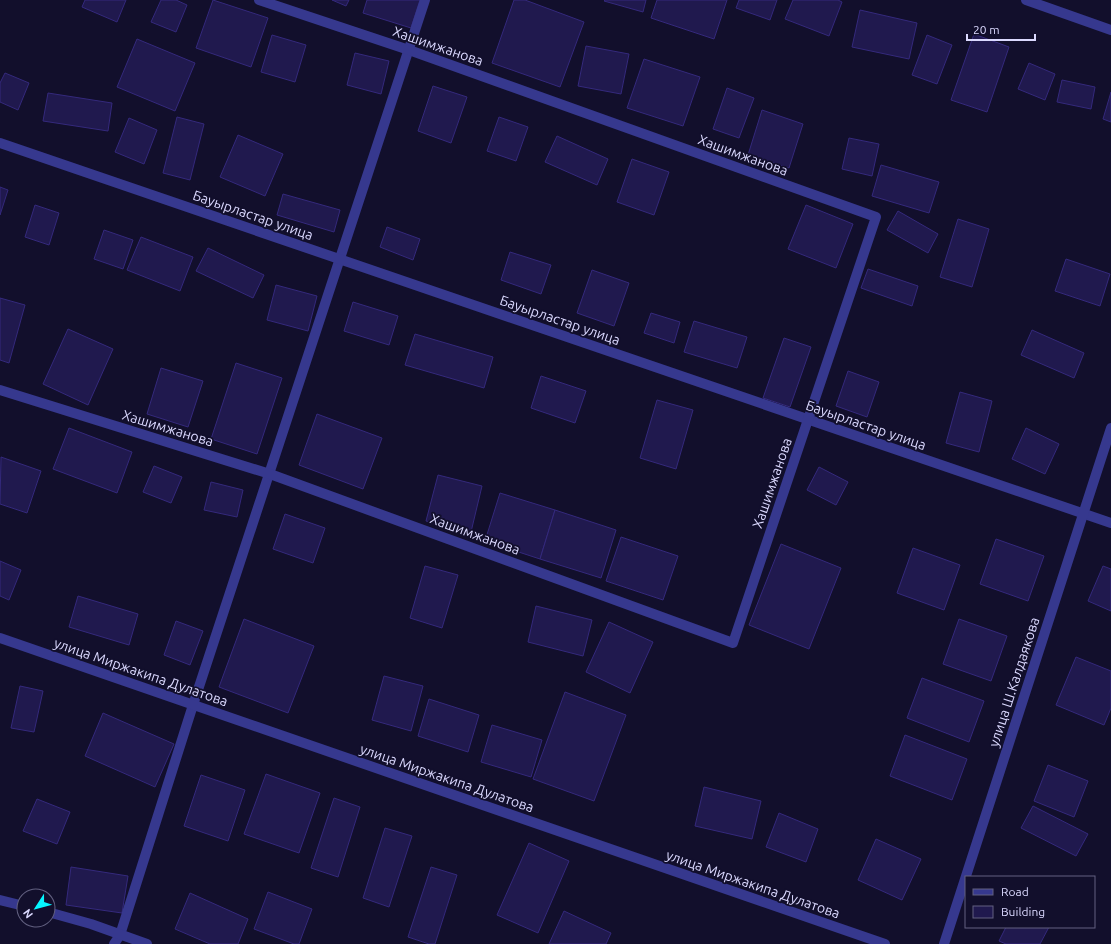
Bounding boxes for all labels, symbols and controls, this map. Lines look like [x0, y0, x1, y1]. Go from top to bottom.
scale bar [967, 16, 1035, 42]
street label: Хашимжанова [391, 23, 485, 69]
text: 20 m [973, 23, 1000, 36]
street label: Хашимжанова [696, 131, 790, 179]
street label: Бауырластар улица [191, 187, 315, 243]
street label: Бауырластар улица [498, 292, 622, 348]
street label: Бауырластар улица [804, 397, 928, 453]
street label: Хашимжанова [120, 407, 216, 449]
street label: Хашимжанова [749, 436, 795, 530]
street label: Хашимжанова [428, 510, 522, 558]
street label: улица Ш.Калдаякова [985, 615, 1043, 749]
street label: улица Миржакипа Дулатова [52, 635, 230, 709]
street label: улица Миржакипа Дулатова [358, 741, 536, 815]
street label: улица Миржакипа Дулатова [664, 847, 842, 921]
legend [965, 876, 1095, 928]
text: Road [1001, 885, 1029, 898]
north arrow [16, 888, 56, 928]
text: Building [1001, 905, 1045, 918]
text: N [21, 907, 35, 921]

